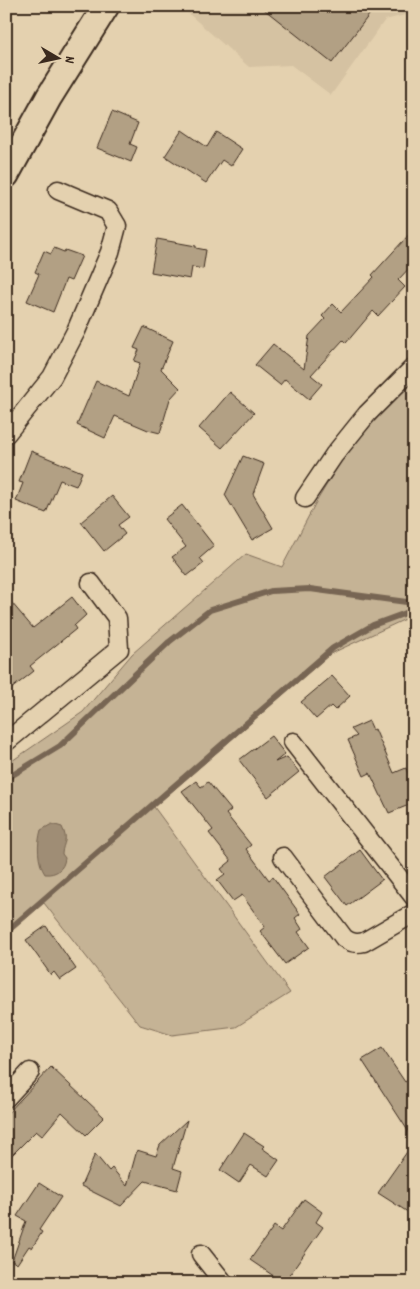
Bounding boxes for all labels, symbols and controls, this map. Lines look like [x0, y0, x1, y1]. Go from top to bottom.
north arrow [32, 32, 82, 82]
text: N [58, 55, 79, 65]

